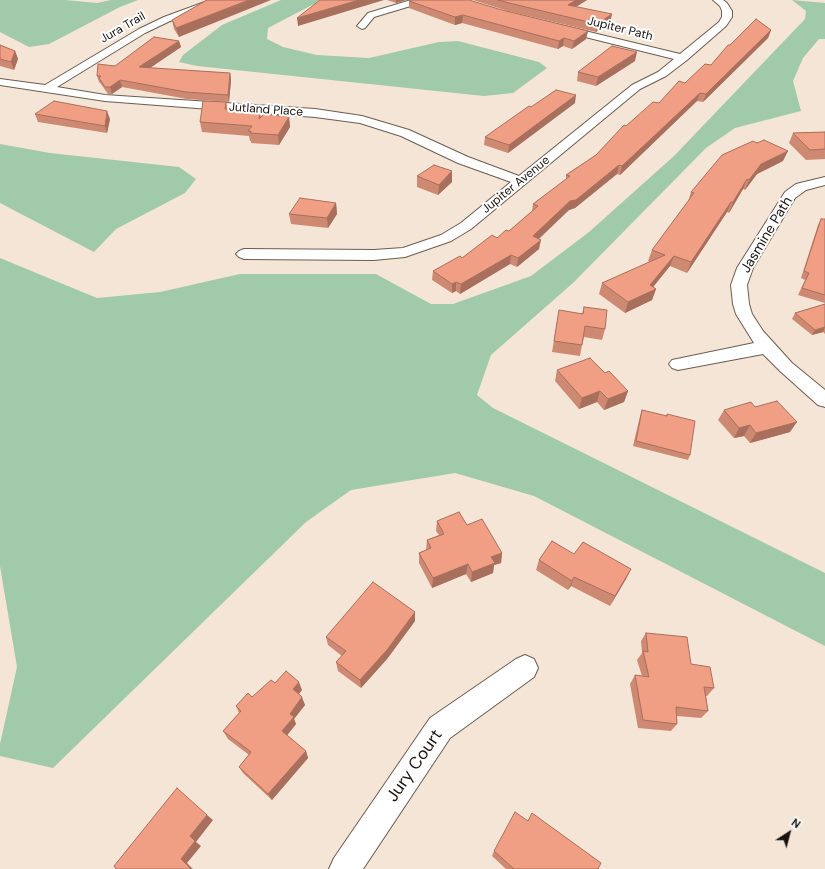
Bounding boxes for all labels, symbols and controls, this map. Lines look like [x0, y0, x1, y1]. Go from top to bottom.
street label: Jura Trail [98, 9, 148, 47]
street label: Jupiter Path [586, 14, 654, 44]
street label: Jutland Place [228, 100, 304, 120]
street label: Jupiter Avenue [479, 153, 553, 217]
street label: Jasmine Path [738, 194, 796, 276]
street label: Jury Court [383, 726, 447, 806]
north arrow [769, 813, 809, 853]
text: N [789, 815, 803, 831]

